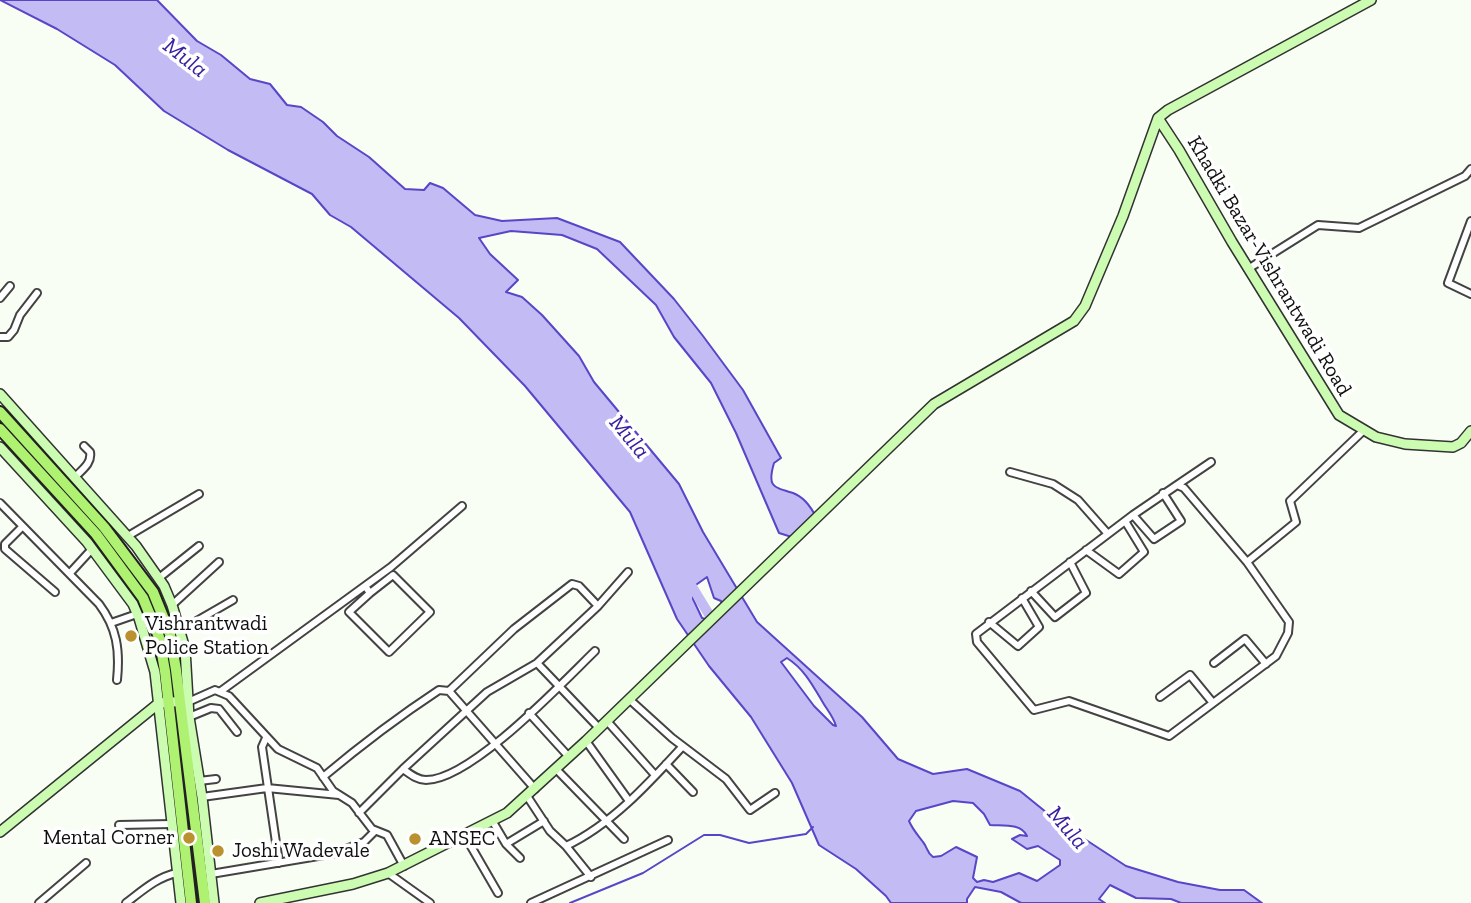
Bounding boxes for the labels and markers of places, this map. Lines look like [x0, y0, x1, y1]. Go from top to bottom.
place label: Vishrantwadi Police Station [145, 611, 269, 661]
marker: Vishrantwadi Police Station [123, 628, 139, 644]
place label: Mental Corner [43, 825, 175, 851]
place label: ANSEC [429, 826, 495, 852]
marker: Mental Corner [181, 830, 197, 846]
marker: ANSEC [407, 831, 423, 847]
place label: Joshi Wadevale [232, 838, 370, 864]
marker: Joshi Wadevale [210, 843, 226, 859]

